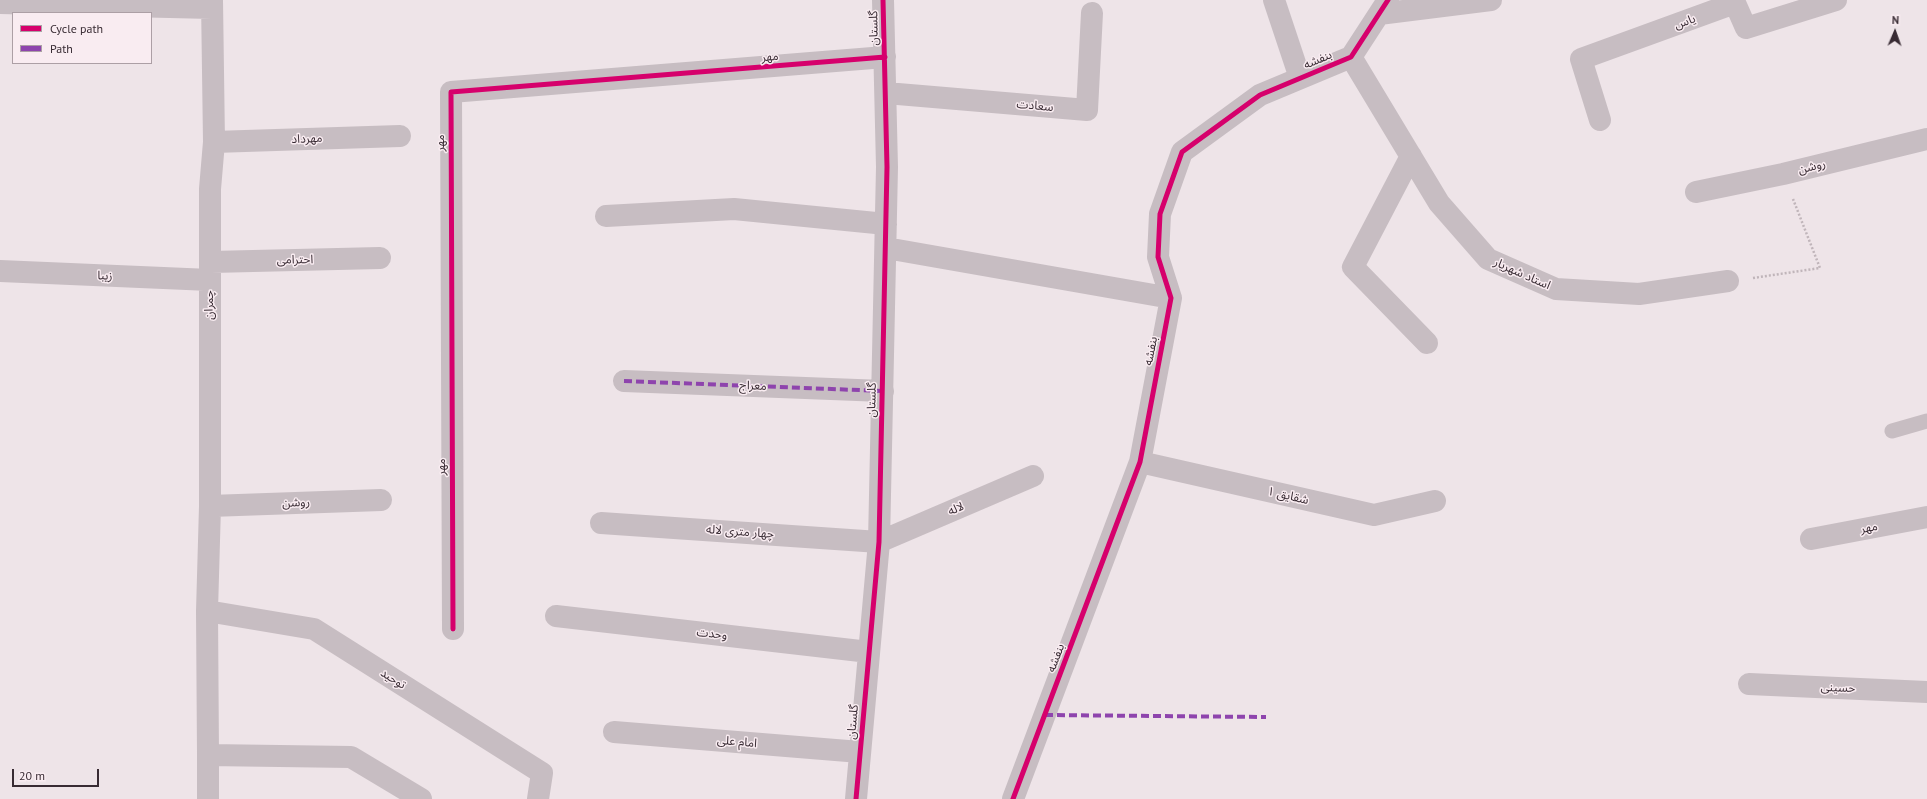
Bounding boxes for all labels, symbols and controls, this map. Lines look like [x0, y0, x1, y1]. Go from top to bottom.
street label: گلستان [866, 10, 882, 46]
legend [12, 12, 152, 64]
street label: یاس [1672, 12, 1698, 32]
north arrow [1875, 12, 1915, 52]
text: N [1892, 13, 1899, 27]
text: Cycle path [50, 21, 103, 36]
text: Path [50, 41, 73, 56]
street label: بنفشه [1302, 48, 1334, 72]
street label: مهر [761, 49, 779, 65]
street label: سعادت [1016, 97, 1054, 115]
street label: مهرداد [291, 131, 323, 147]
street label: مهر [434, 134, 448, 152]
street label: روشن [1797, 157, 1827, 177]
street label: احترامی [276, 252, 314, 268]
street label: استاد شهریار [1491, 255, 1553, 293]
street label: زیبا [97, 269, 113, 283]
street label: چمران [203, 290, 217, 320]
street label: بنفشه [1141, 335, 1161, 367]
street label: معراج [739, 378, 767, 394]
street label: گلستان [864, 382, 880, 418]
street label: مهر [435, 458, 449, 476]
street label: شقایق ۱ [1266, 484, 1310, 508]
street label: روشن [282, 495, 310, 511]
street label: لاله [946, 499, 966, 519]
street label: مهر [1859, 519, 1879, 537]
street label: چهار متری لاله [706, 522, 774, 542]
street label: وحدت [696, 625, 728, 643]
street label: بنفشه [1044, 642, 1068, 674]
street label: توحید [378, 666, 408, 692]
street label: حسینی [1820, 680, 1856, 696]
street label: گلستان [844, 704, 862, 740]
street label: امام علی [716, 733, 758, 751]
scale bar [14, 761, 101, 787]
text: 20 m [19, 768, 45, 783]

